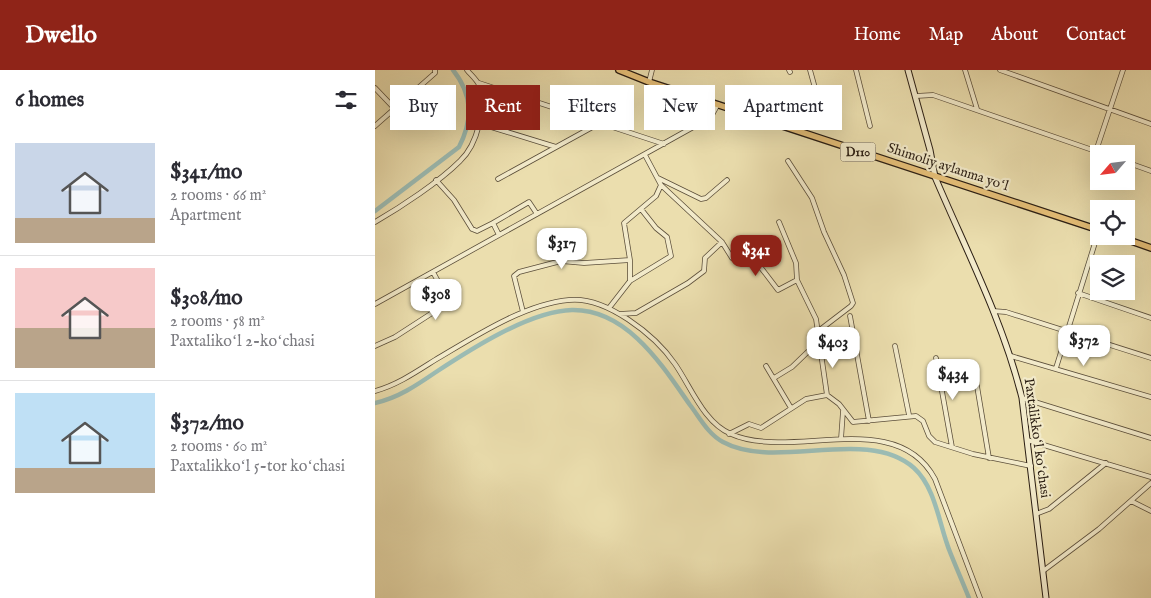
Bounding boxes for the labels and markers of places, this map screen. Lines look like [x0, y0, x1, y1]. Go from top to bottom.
pin: $317 [532, 228, 592, 270]
pin: $341 [726, 234, 786, 277]
pin: $308 [406, 278, 466, 321]
pin: $372 [1054, 324, 1114, 367]
pin: $403 [803, 326, 863, 369]
pin: $434 [923, 358, 983, 401]

